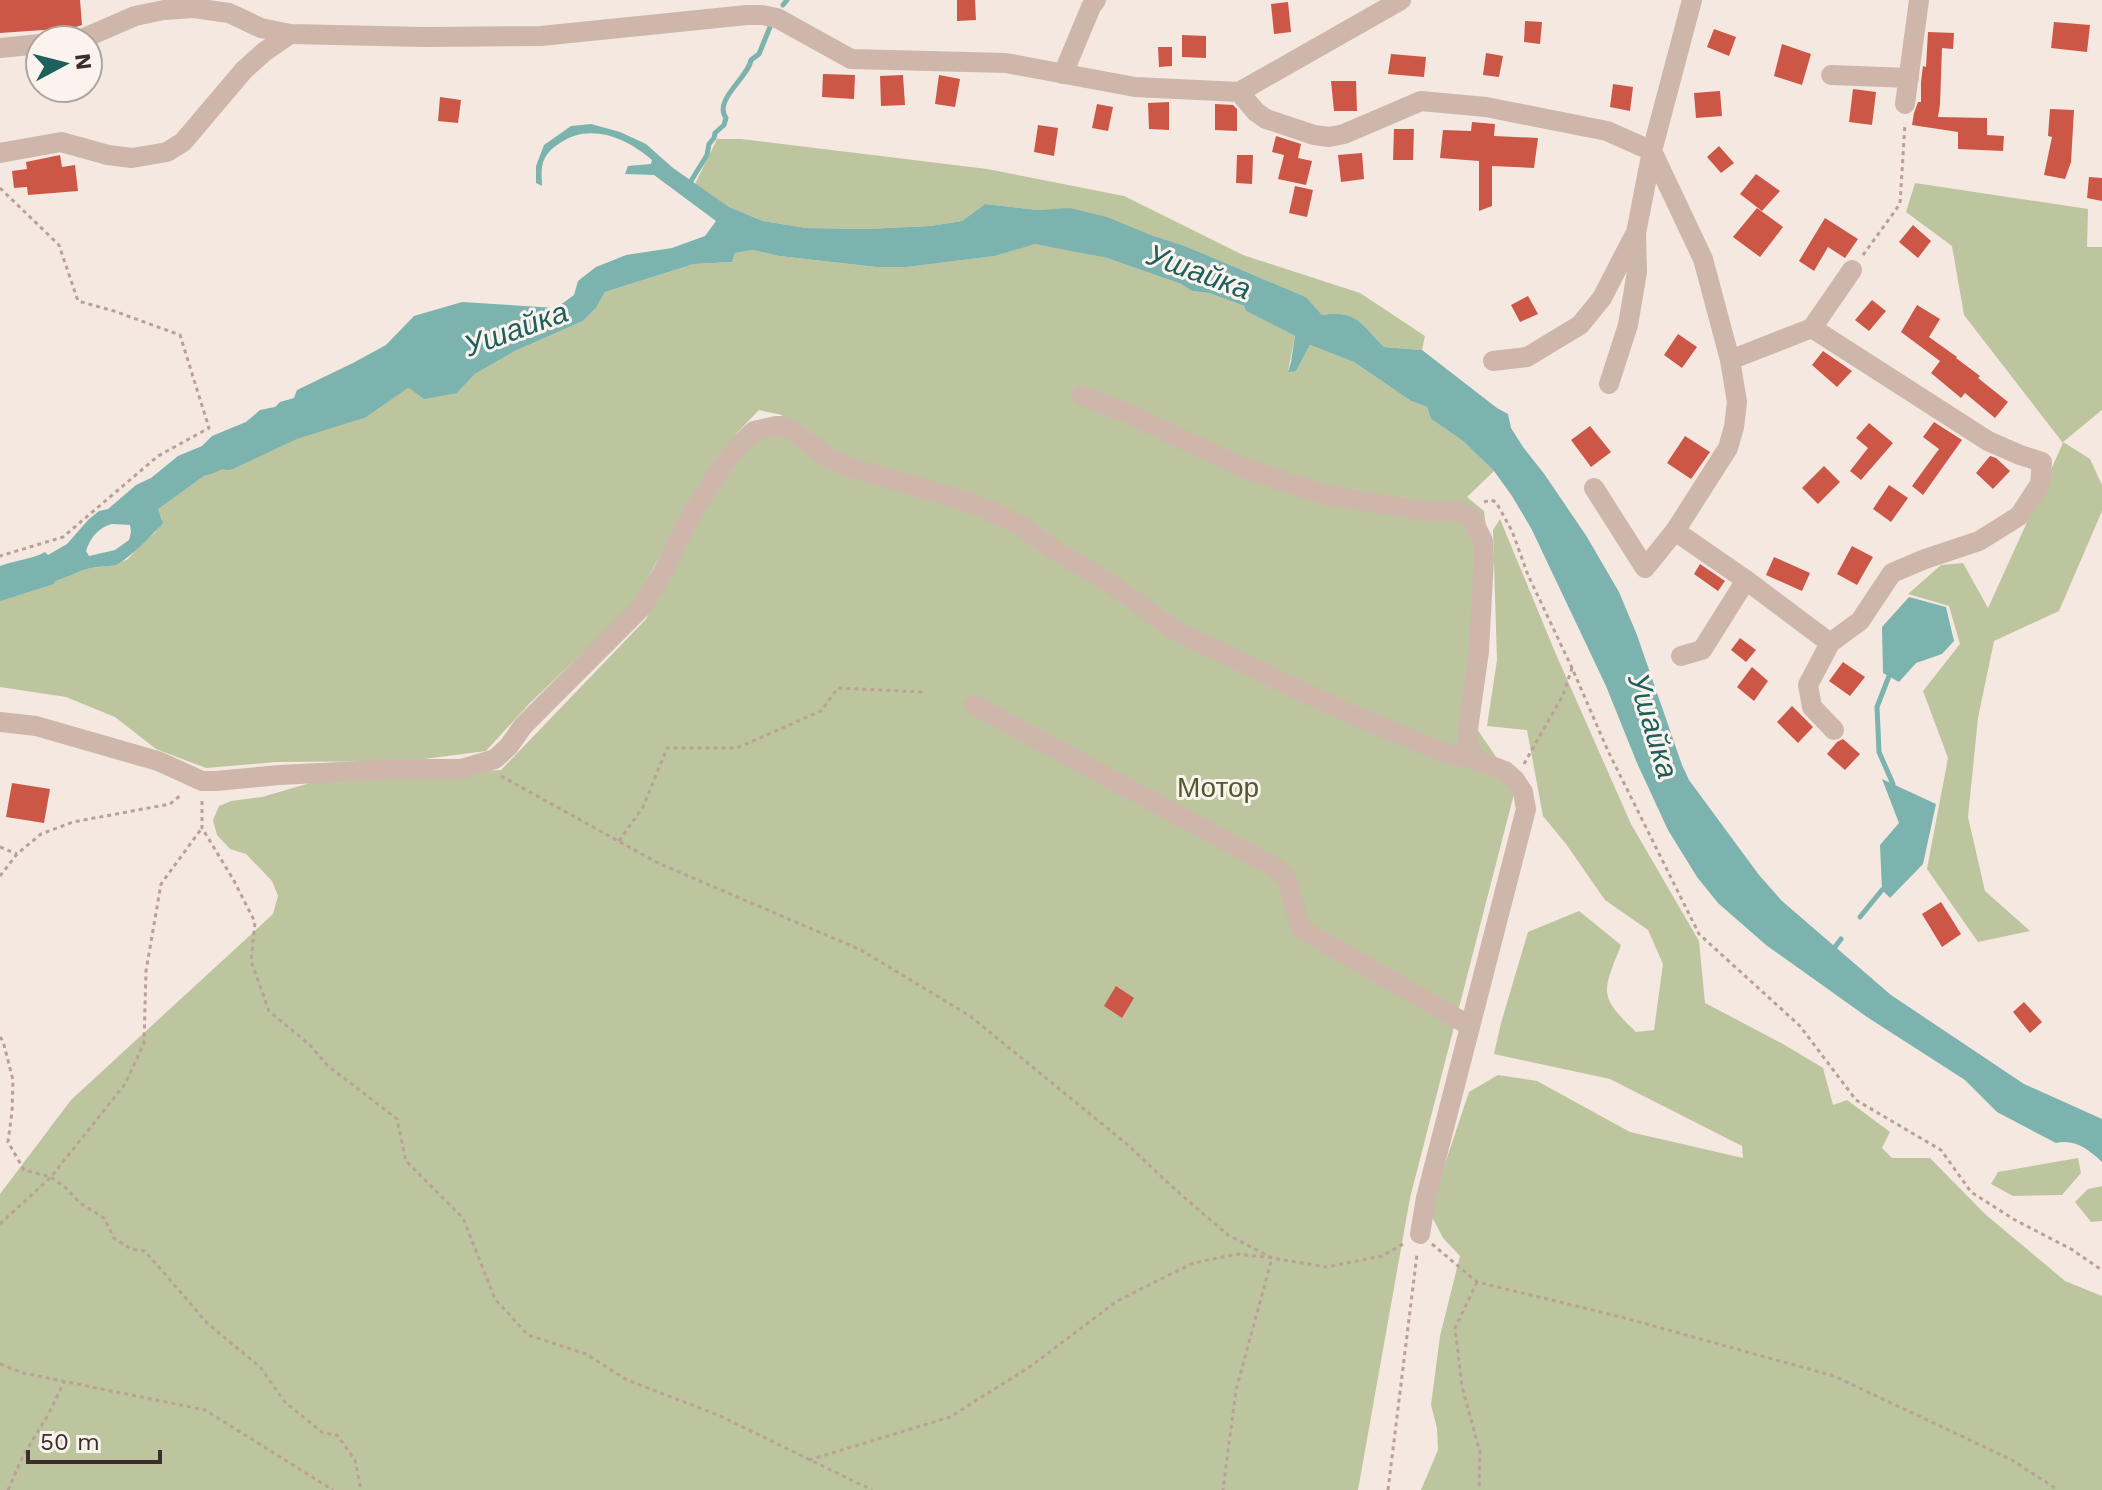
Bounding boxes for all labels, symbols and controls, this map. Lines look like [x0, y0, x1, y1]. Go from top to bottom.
north arrow [24, 24, 104, 104]
text: N [70, 52, 97, 71]
water label: Ушайка [1142, 236, 1256, 306]
water label: Ушайка [458, 294, 573, 364]
water label: Ушайка [1621, 668, 1686, 783]
park label: Мотор [1177, 771, 1259, 804]
scale bar [28, 1414, 160, 1464]
text: 50 m [40, 1428, 100, 1456]

